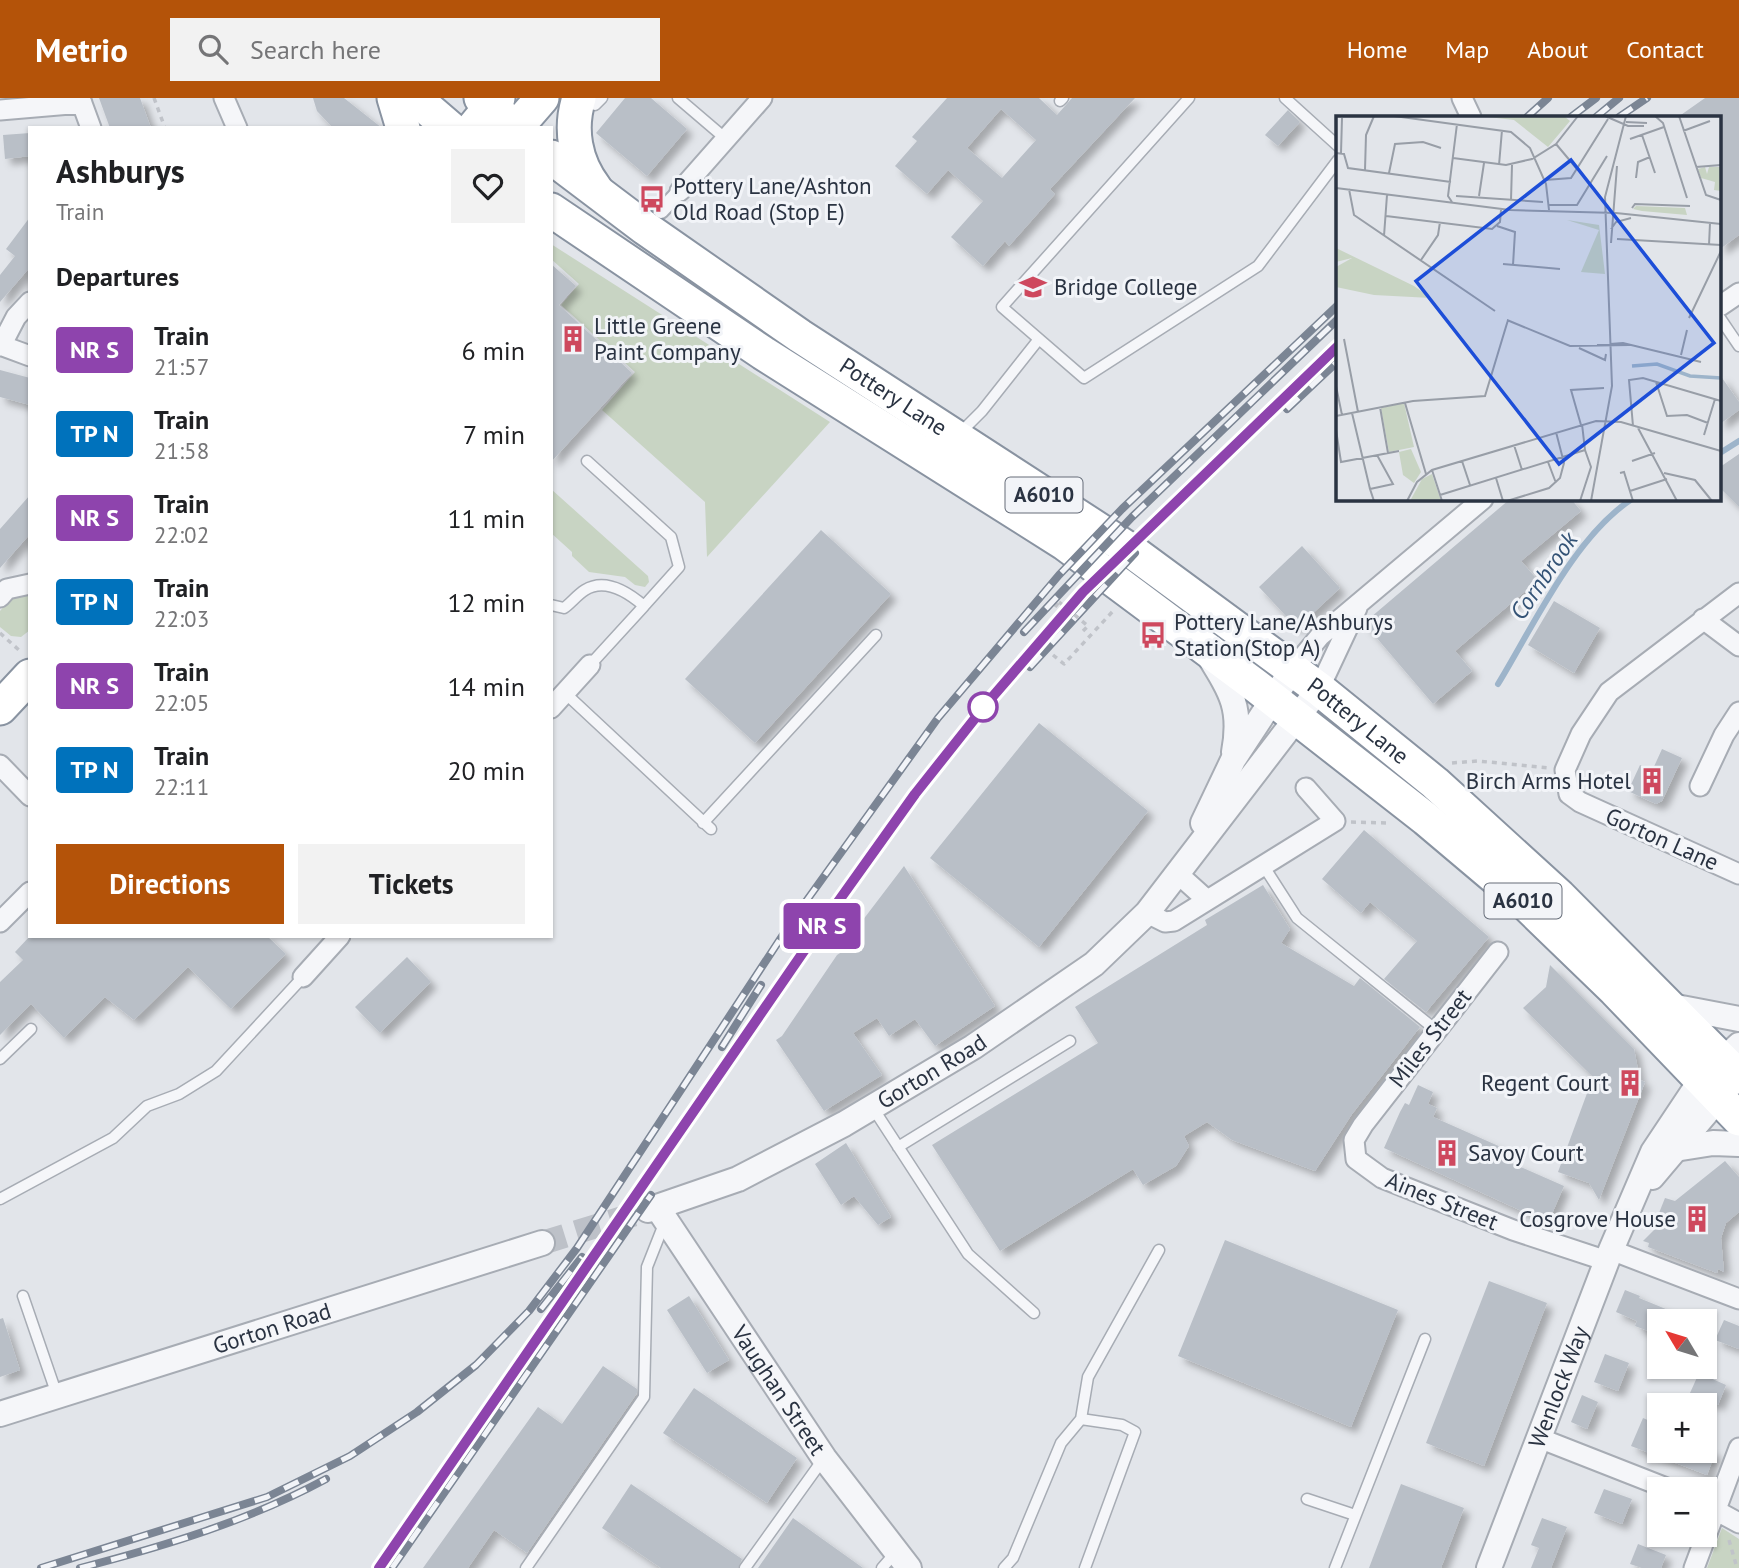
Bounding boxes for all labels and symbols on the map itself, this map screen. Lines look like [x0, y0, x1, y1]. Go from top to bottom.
inset map [1336, 116, 1722, 500]
place label: Pottery Lane/Ashton Old Road (Stop E) [673, 171, 872, 226]
bus stop icon: Pottery Lane/Ashton Old Road (Stop E) [637, 184, 667, 214]
school or university icon: Bridge College [1018, 272, 1048, 302]
place label: Bridge College [1054, 272, 1198, 301]
place label: Little Greene Paint Company [594, 311, 741, 366]
building icon: Little Greene Paint Company [558, 324, 588, 354]
street label: Pottery Lane [834, 351, 953, 442]
road number: A6010 [1006, 478, 1082, 512]
water label: Cornbrook [1503, 525, 1585, 626]
place label: Pottery Lane/Ashburys Station(Stop A) [1174, 607, 1393, 662]
bus stop icon: Pottery Lane/Ashburys Station(Stop A) [1138, 620, 1168, 650]
street label: Pottery Lane [1302, 670, 1415, 770]
unlabelled marker [968, 692, 998, 722]
place label: Birch Arms Hotel [1466, 766, 1631, 795]
building icon: Birch Arms Hotel [1637, 766, 1667, 796]
street label: Gorton Lane [1601, 801, 1723, 876]
road number: A6010 [1484, 884, 1562, 918]
line badge: NR S [773, 903, 871, 949]
street label: Miles Street [1382, 982, 1477, 1093]
street label: Gorton Road [872, 1027, 992, 1115]
place label: Regent Court [1481, 1068, 1609, 1097]
building icon: Regent Court [1615, 1068, 1645, 1098]
building icon: Savoy Court [1432, 1138, 1462, 1168]
place label: Savoy Court [1468, 1138, 1584, 1167]
street label: Aines Street [1382, 1165, 1503, 1236]
place label: Cosgrove House [1519, 1204, 1676, 1233]
building icon: Cosgrove House [1682, 1204, 1712, 1234]
street label: Gorton Road [209, 1296, 334, 1360]
north arrow [1647, 1309, 1717, 1379]
street label: Vaughan Street [725, 1319, 833, 1460]
street label: Wenlock Way [1522, 1321, 1595, 1452]

